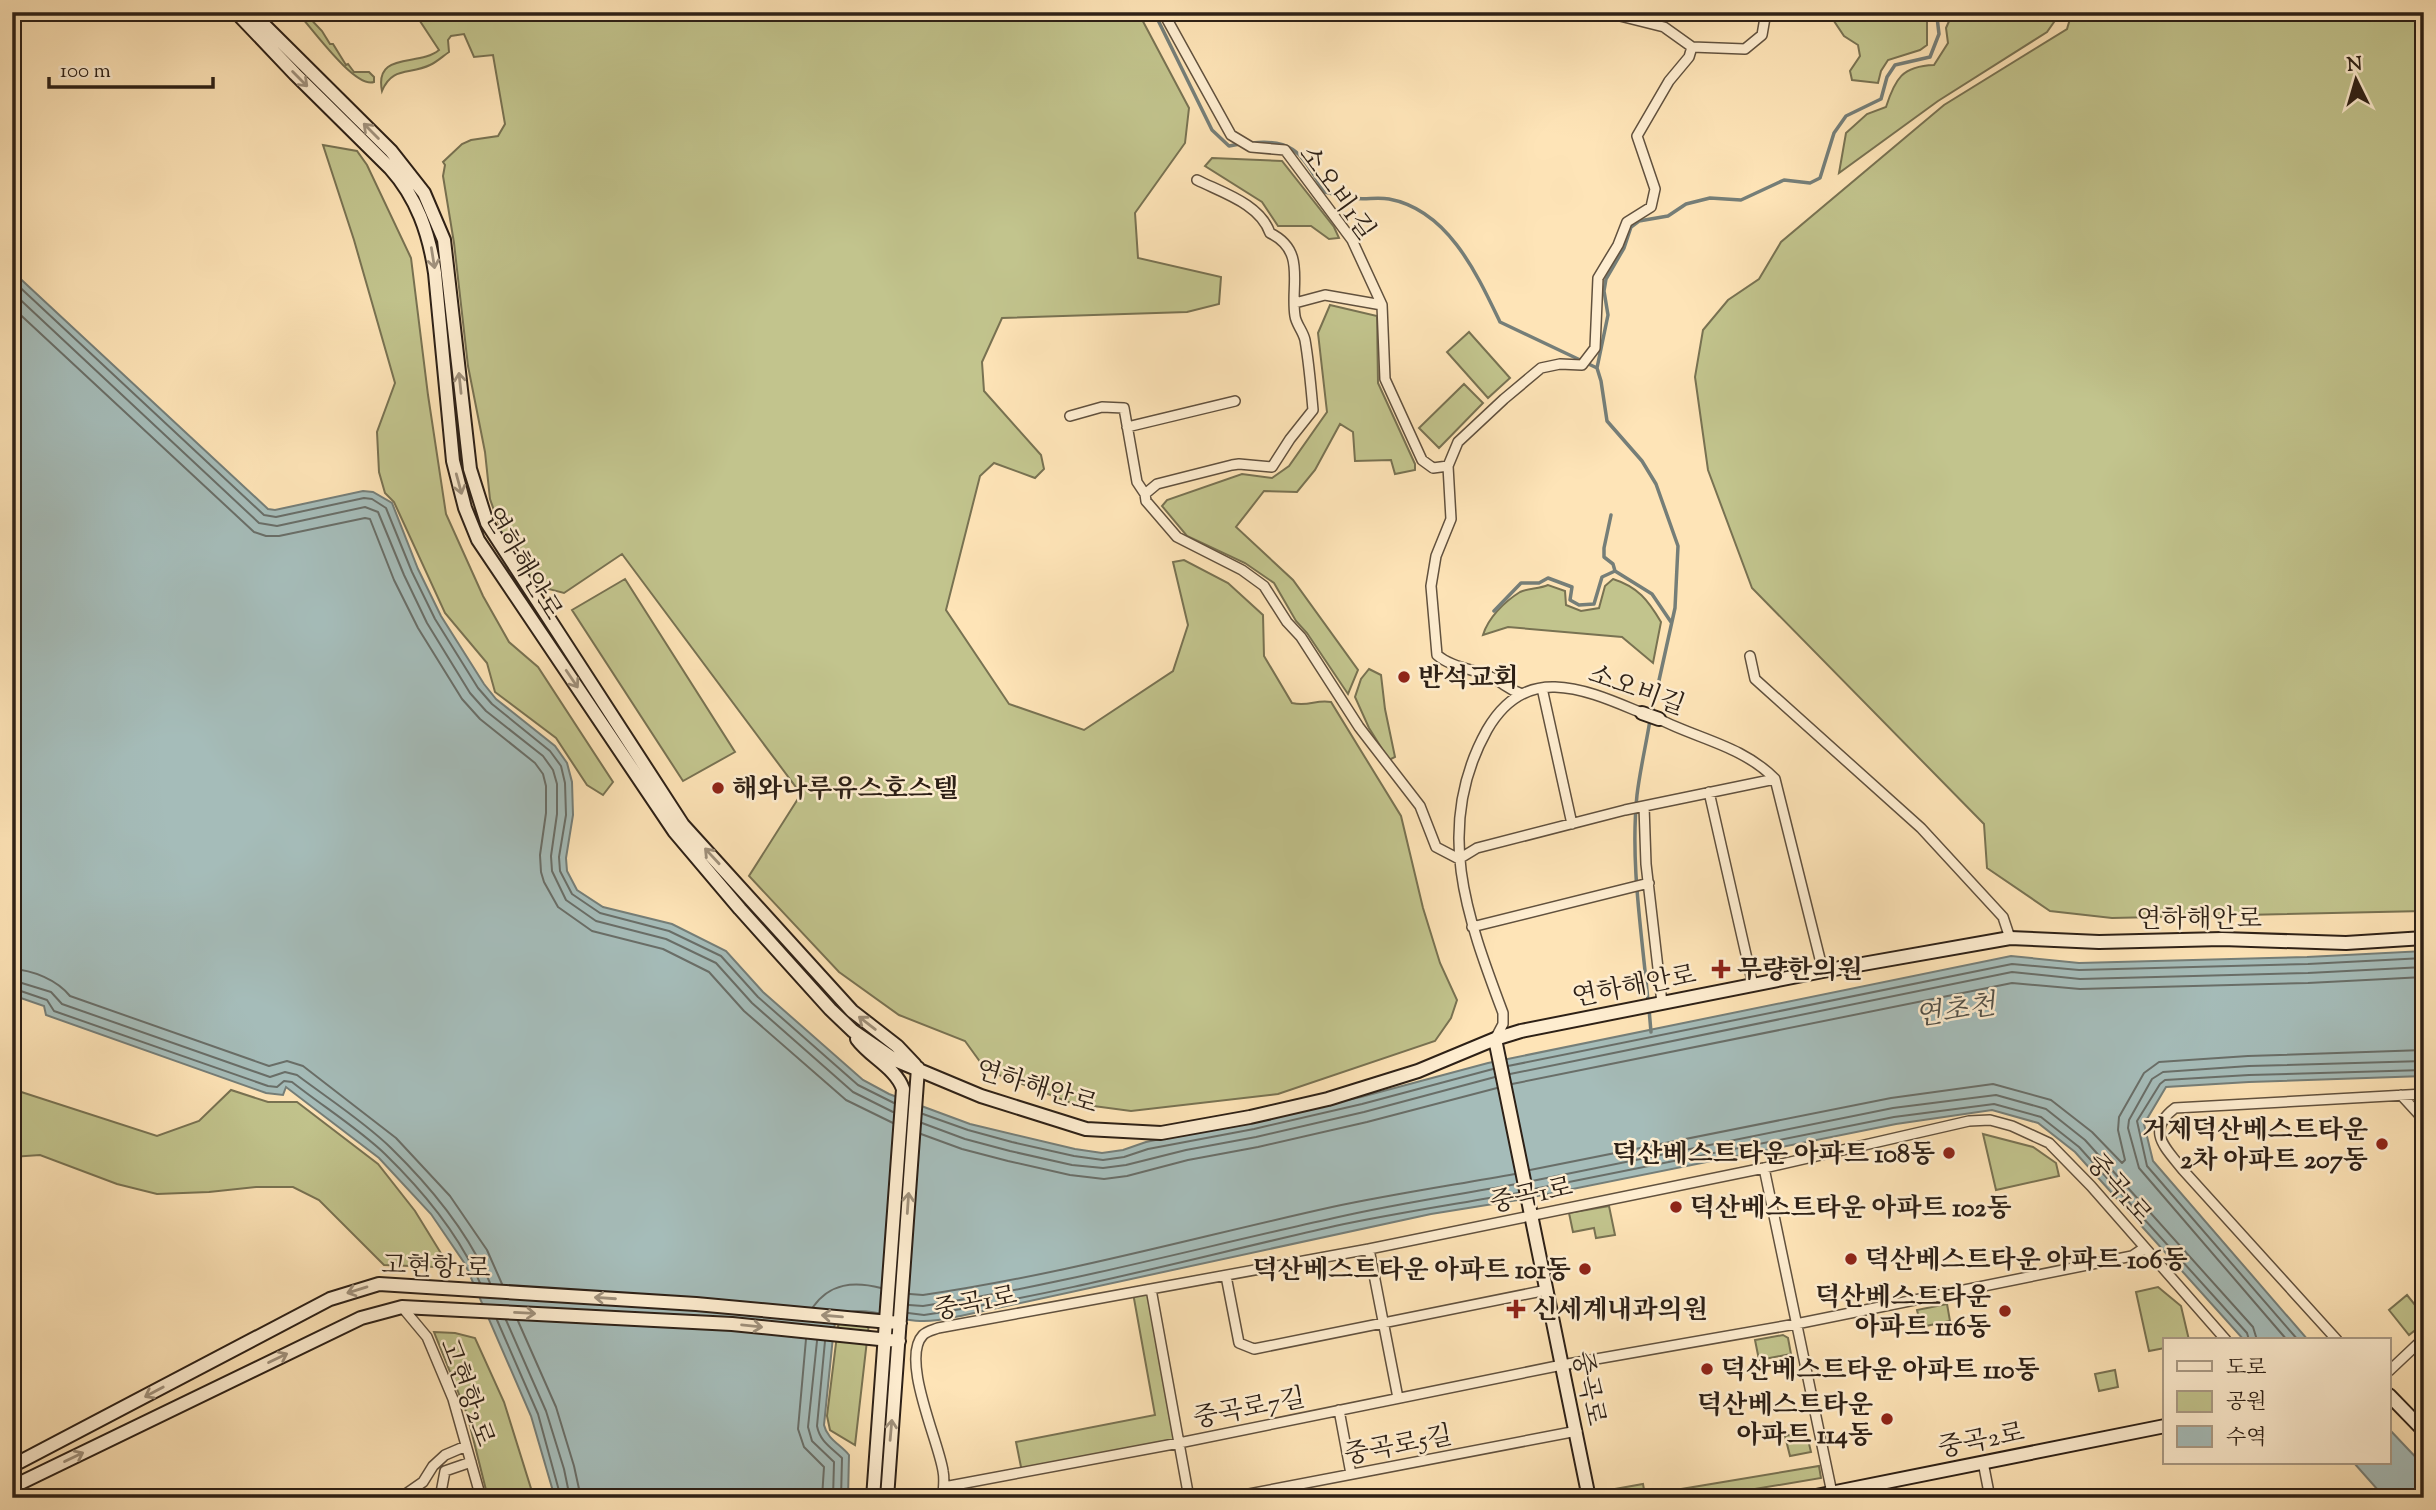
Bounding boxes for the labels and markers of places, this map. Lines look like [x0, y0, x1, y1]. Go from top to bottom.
place label: 반석교회 [1418, 661, 1518, 698]
marker: 반석교회 [1396, 669, 1412, 685]
place label: 해와나루유스호스텔 [732, 772, 958, 809]
marker: 해와나루유스호스텔 [710, 780, 726, 796]
place label: 무량한의원 [1737, 953, 1863, 990]
marker: 무량한의원 [1711, 959, 1731, 979]
place label: 거제덕산베스트타운 2차 아파트 207동 [2142, 1113, 2368, 1180]
marker: 거제덕산베스트타운 2차 아파트 207동 [2374, 1136, 2390, 1152]
place label: 덕산베스트타운 아파트 108동 [1612, 1137, 1935, 1174]
marker: 덕산베스트타운 아파트 108동 [1941, 1145, 1957, 1161]
place label: 덕산베스트타운 아파트 102동 [1690, 1191, 2012, 1228]
marker: 덕산베스트타운 아파트 102동 [1668, 1199, 1684, 1215]
place label: 덕산베스트타운 아파트 106동 [1865, 1243, 2188, 1280]
marker: 덕산베스트타운 아파트 106동 [1843, 1251, 1859, 1267]
place label: 덕산베스트타운 아파트 101동 [1253, 1253, 1571, 1290]
marker: 덕산베스트타운 아파트 101동 [1577, 1261, 1593, 1277]
place label: 덕산베스트타운 아파트 116동 [1815, 1280, 1991, 1347]
place label: 신세계내과의원 [1532, 1293, 1708, 1330]
marker: 신세계내과의원 [1506, 1299, 1526, 1319]
marker: 덕산베스트타운 아파트 116동 [1997, 1303, 2013, 1319]
place label: 덕산베스트타운 아파트 110동 [1721, 1353, 2040, 1390]
marker: 덕산베스트타운 아파트 110동 [1699, 1361, 1715, 1377]
place label: 덕산베스트타운 아파트 114동 [1697, 1388, 1873, 1455]
marker: 덕산베스트타운 아파트 114동 [1879, 1411, 1895, 1427]

